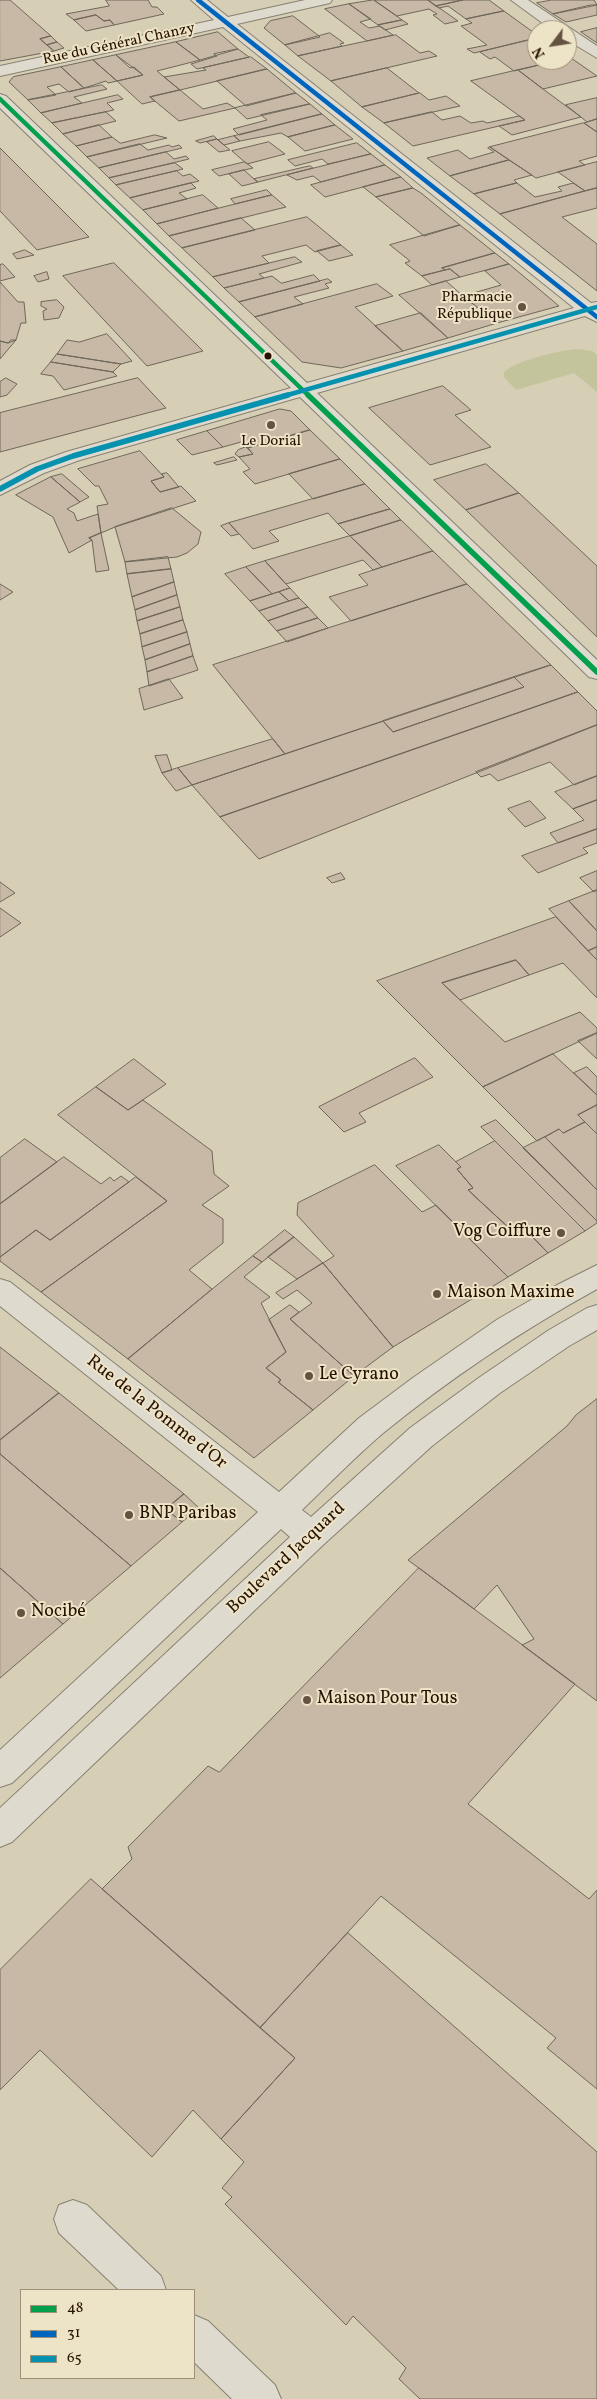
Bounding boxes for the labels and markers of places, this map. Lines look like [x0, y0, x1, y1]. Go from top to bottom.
place label: Pharmacie République [437, 289, 512, 324]
marker: Pharmacie République [516, 301, 528, 313]
unlabelled marker [263, 351, 273, 361]
marker: Le Dorial [265, 419, 277, 431]
place label: Le Dorial [241, 433, 301, 451]
place label: Vog Coiffure [453, 1222, 551, 1244]
marker: Vog Coiffure [555, 1227, 567, 1239]
place label: Maison Maxime [447, 1283, 575, 1305]
marker: Maison Maxime [431, 1288, 443, 1300]
place label: Le Cyrano [319, 1365, 399, 1387]
marker: Le Cyrano [303, 1370, 315, 1382]
place label: BNP Paribas [139, 1504, 237, 1526]
marker: BNP Paribas [123, 1509, 135, 1521]
place label: Nocibé [31, 1602, 86, 1624]
marker: Nocibé [15, 1607, 27, 1619]
place label: Maison Pour Tous [317, 1689, 457, 1711]
marker: Maison Pour Tous [301, 1694, 313, 1706]

